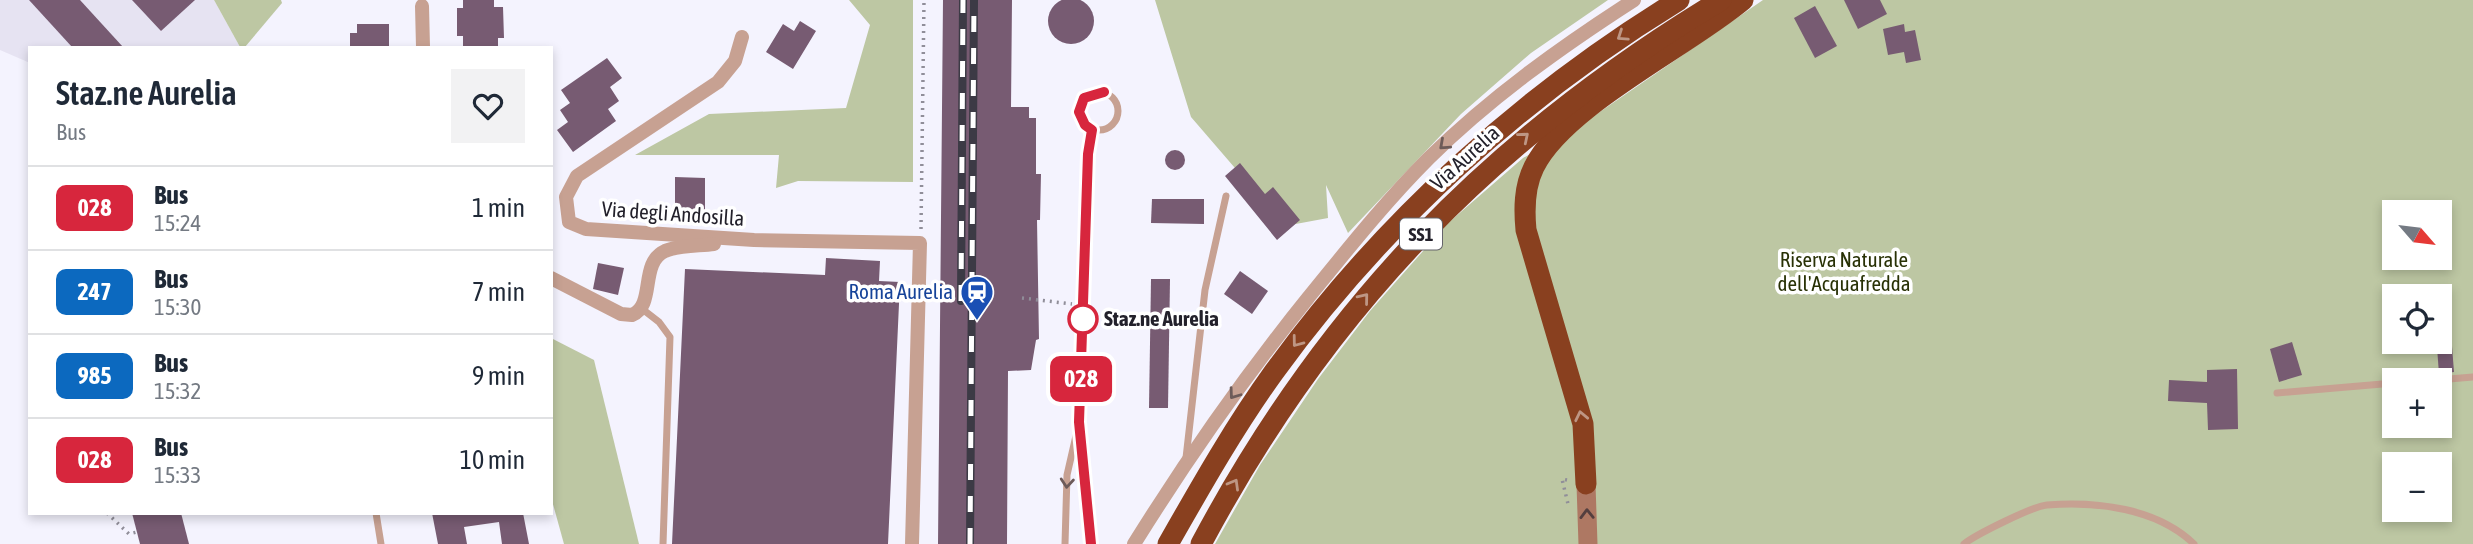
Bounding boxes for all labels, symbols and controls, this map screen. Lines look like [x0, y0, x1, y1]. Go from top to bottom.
one-way arrow [1617, 28, 1630, 41]
button: heart [451, 69, 525, 143]
text: Staz.ne Aurelia [56, 74, 236, 112]
text: Bus [56, 119, 86, 145]
street label: Via Aurelia [1425, 120, 1504, 194]
one-way arrow [1517, 133, 1529, 146]
one-way arrow [1439, 137, 1452, 149]
text: Bus [154, 180, 188, 210]
text: 1 min [472, 193, 525, 223]
text: 028 [78, 194, 111, 221]
street label: Via degli Andosilla [601, 196, 745, 230]
north arrow [2382, 200, 2452, 270]
map controls [2382, 200, 2452, 522]
text: 15:24 [154, 210, 201, 236]
road number: SS1 [1400, 218, 1442, 250]
park label: Riserva Naturale dell'Acquafredda [1777, 247, 1911, 295]
text: Bus [154, 264, 188, 294]
station icon: Roma Aurelia [958, 273, 996, 322]
text: 7 min [472, 277, 525, 307]
text: 247 [78, 278, 111, 305]
place label: Roma Aurelia [849, 279, 953, 303]
button: locate [2382, 284, 2452, 354]
text: 15:30 [154, 294, 201, 320]
one-way arrow [1356, 294, 1368, 307]
marker: Staz.ne Aurelia [1068, 304, 1098, 334]
place label: Staz.ne Aurelia [1104, 306, 1219, 330]
one-way arrow [1293, 334, 1305, 347]
text: Bus [154, 348, 188, 378]
line badge: 028 [1041, 356, 1121, 402]
text: 9 min [472, 361, 525, 391]
text: 985 [78, 362, 111, 389]
text: 028 [1064, 365, 1098, 392]
button: + [2382, 368, 2452, 438]
text: 15:32 [154, 378, 201, 404]
one-way arrow [1230, 386, 1243, 399]
one-way arrow [1574, 411, 1589, 423]
text: Bus [154, 432, 188, 462]
text: 10 min [460, 445, 525, 475]
text: 028 [78, 446, 111, 473]
button: − [2382, 452, 2452, 522]
text: 15:33 [154, 462, 201, 488]
one-way arrow [1060, 477, 1075, 488]
one-way arrow [1226, 479, 1239, 492]
one-way arrow [1579, 508, 1595, 519]

